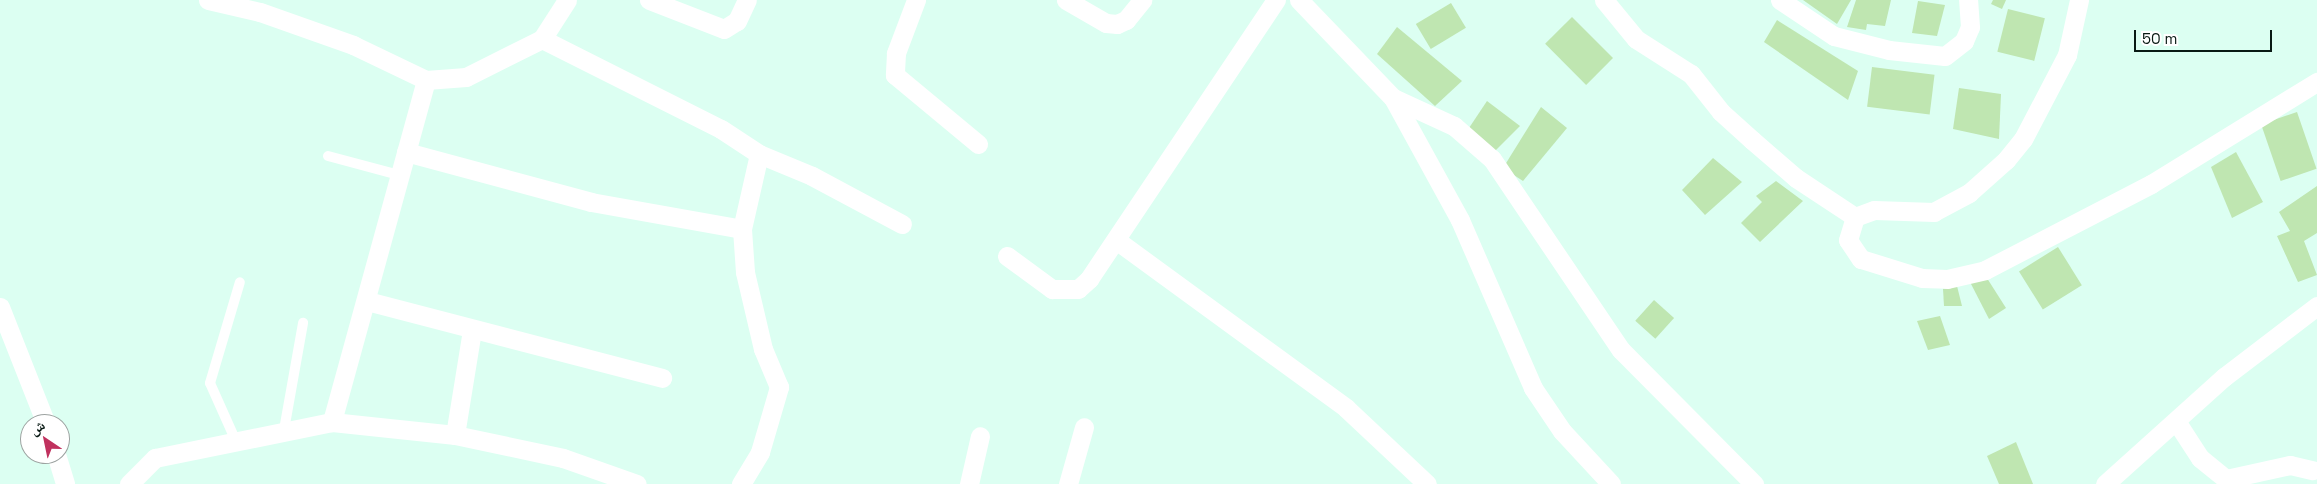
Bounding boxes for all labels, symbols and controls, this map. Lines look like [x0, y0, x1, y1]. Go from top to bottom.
scale bar [2137, 20, 2274, 52]
text: 50 m [2142, 29, 2177, 48]
north arrow [20, 414, 70, 464]
text: ش [26, 416, 48, 439]

